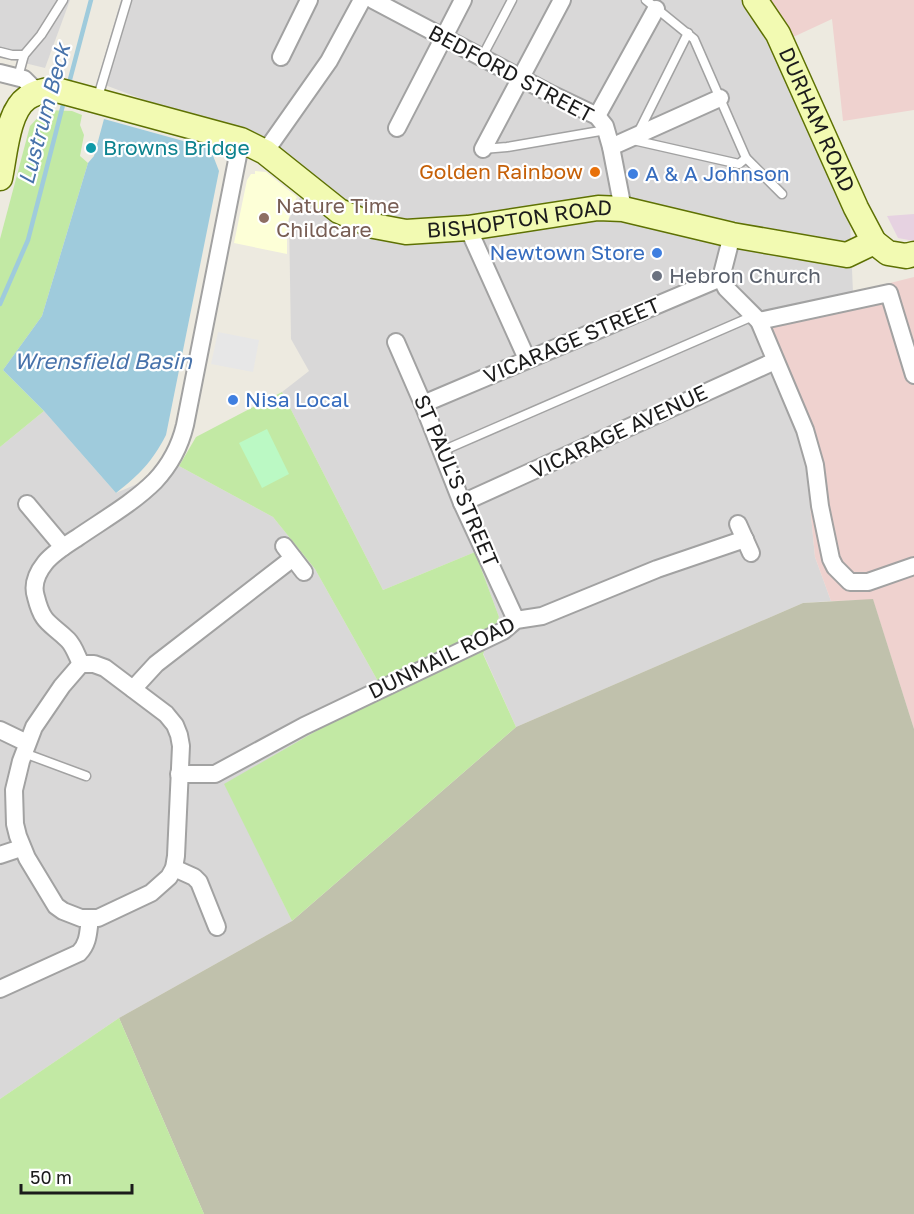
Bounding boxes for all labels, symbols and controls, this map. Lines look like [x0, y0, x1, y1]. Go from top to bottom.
street label: BEDFORD STREET [425, 19, 598, 128]
water label: Lustrum Beck [12, 38, 76, 187]
street label: DURHAM ROAD [774, 43, 861, 196]
place label: Browns Bridge [103, 134, 250, 160]
marker: Browns Bridge [84, 141, 98, 155]
place label: Golden Rainbow [419, 158, 583, 184]
place label: A & A Johnson [645, 160, 790, 186]
marker: Golden Rainbow [588, 165, 602, 179]
marker: A & A Johnson [626, 167, 640, 181]
place label: Nature Time Childcare [276, 192, 400, 242]
street label: BISHOPTON ROAD [426, 194, 612, 243]
marker: Nature Time Childcare [257, 211, 271, 225]
place label: Newtown Store [489, 239, 645, 265]
marker: Newtown Store [650, 246, 664, 260]
place label: Hebron Church [669, 262, 821, 288]
marker: Hebron Church [650, 269, 664, 283]
street label: VICARAGE STREET [480, 291, 664, 389]
water label: Wrensfield Basin [14, 347, 193, 374]
street label: VICARAGE AVENUE [526, 379, 711, 484]
place label: Nisa Local [245, 386, 349, 412]
street label: ST PAUL'S STREET [409, 390, 505, 571]
marker: Nisa Local [226, 393, 240, 407]
street label: DUNMAIL ROAD [364, 610, 519, 704]
scale bar [21, 1157, 132, 1195]
text: 50 m [30, 1166, 72, 1188]

